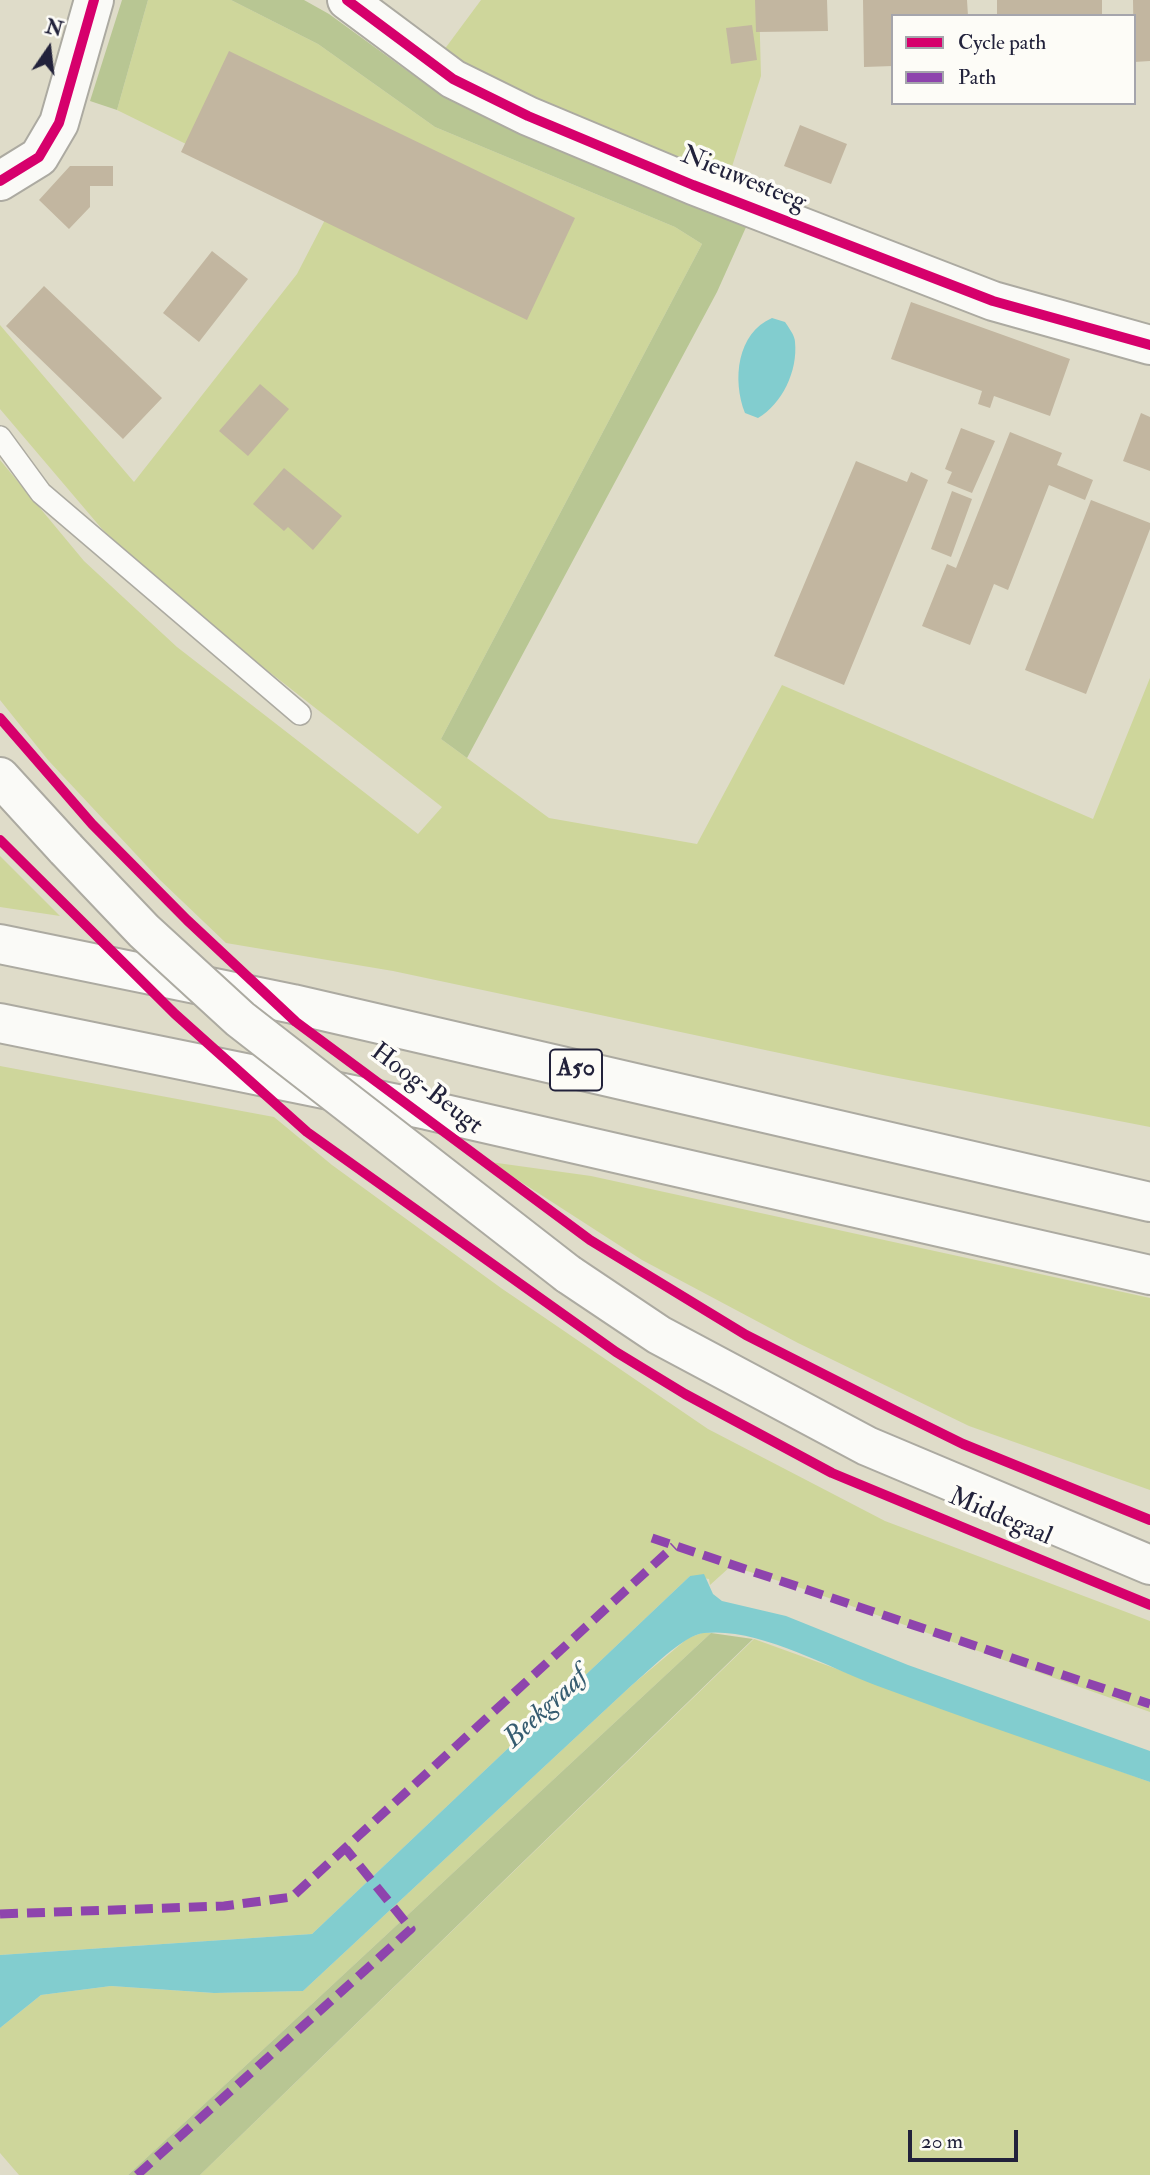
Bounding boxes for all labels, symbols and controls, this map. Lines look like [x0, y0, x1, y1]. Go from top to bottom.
north arrow [14, 14, 84, 84]
legend [891, 14, 1136, 105]
text: N [43, 15, 65, 42]
text: Cycle path [958, 29, 1046, 56]
text: Path [958, 64, 996, 91]
street label: Nieuwesteeg [676, 141, 810, 219]
street label: Hoog-Beugt [364, 1038, 488, 1142]
road number: A50 [550, 1050, 602, 1090]
street label: Middegaal [944, 1482, 1056, 1554]
water label: Beekgraaf [498, 1662, 596, 1756]
scale bar [912, 2116, 1022, 2160]
text: 20 m [921, 2128, 963, 2155]

